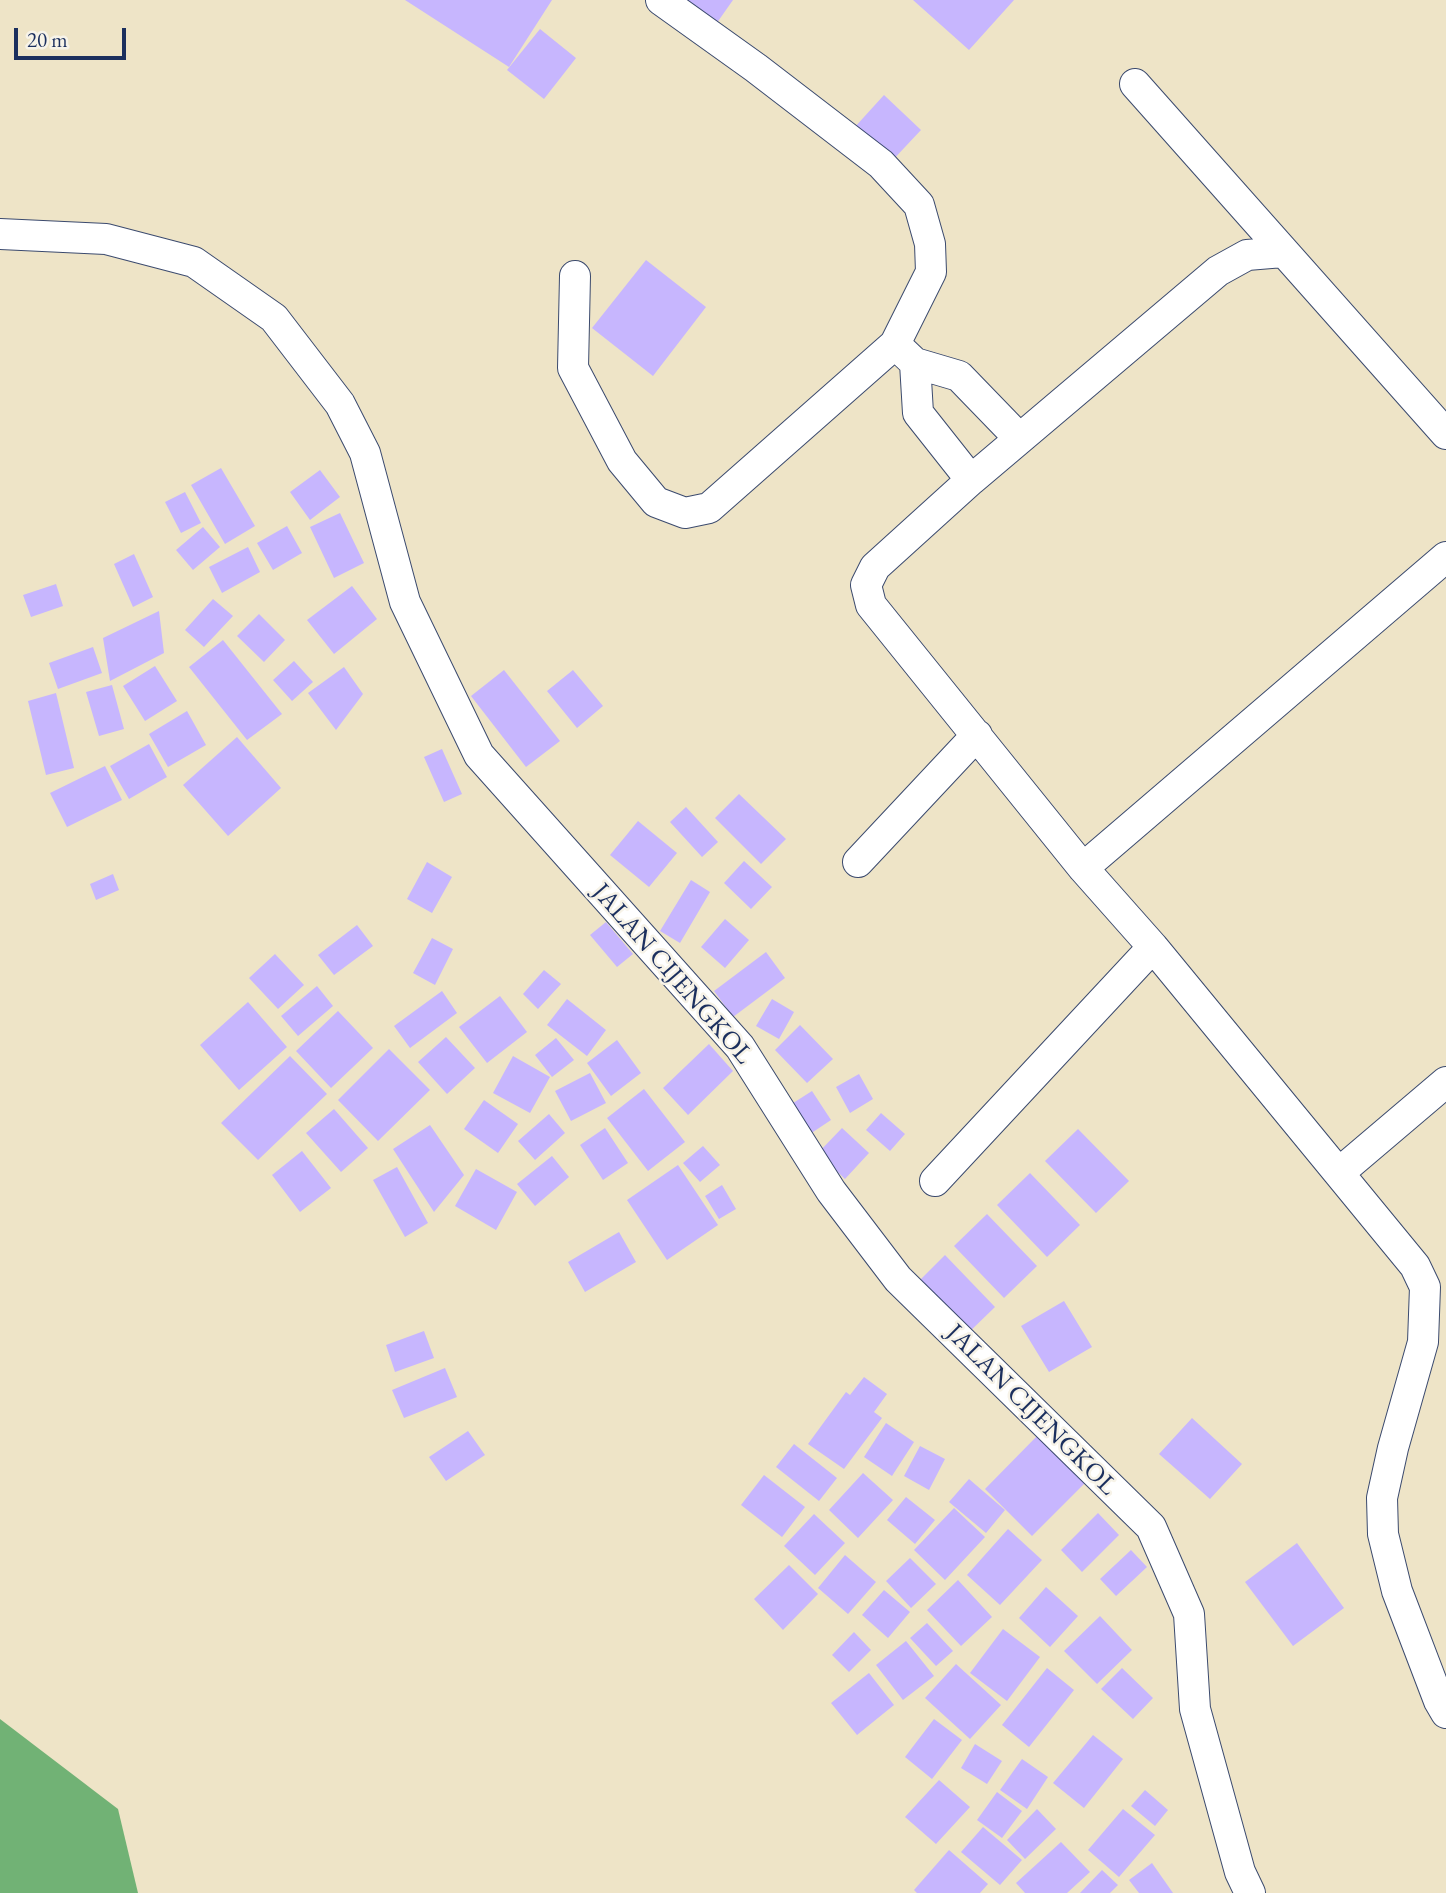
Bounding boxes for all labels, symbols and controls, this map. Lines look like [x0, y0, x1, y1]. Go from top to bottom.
scale bar [18, 14, 130, 58]
text: 20 m [27, 26, 68, 53]
street label: JALAN CIJENGKOL [585, 877, 759, 1071]
street label: JALAN CIJENGKOL [939, 1318, 1123, 1502]

